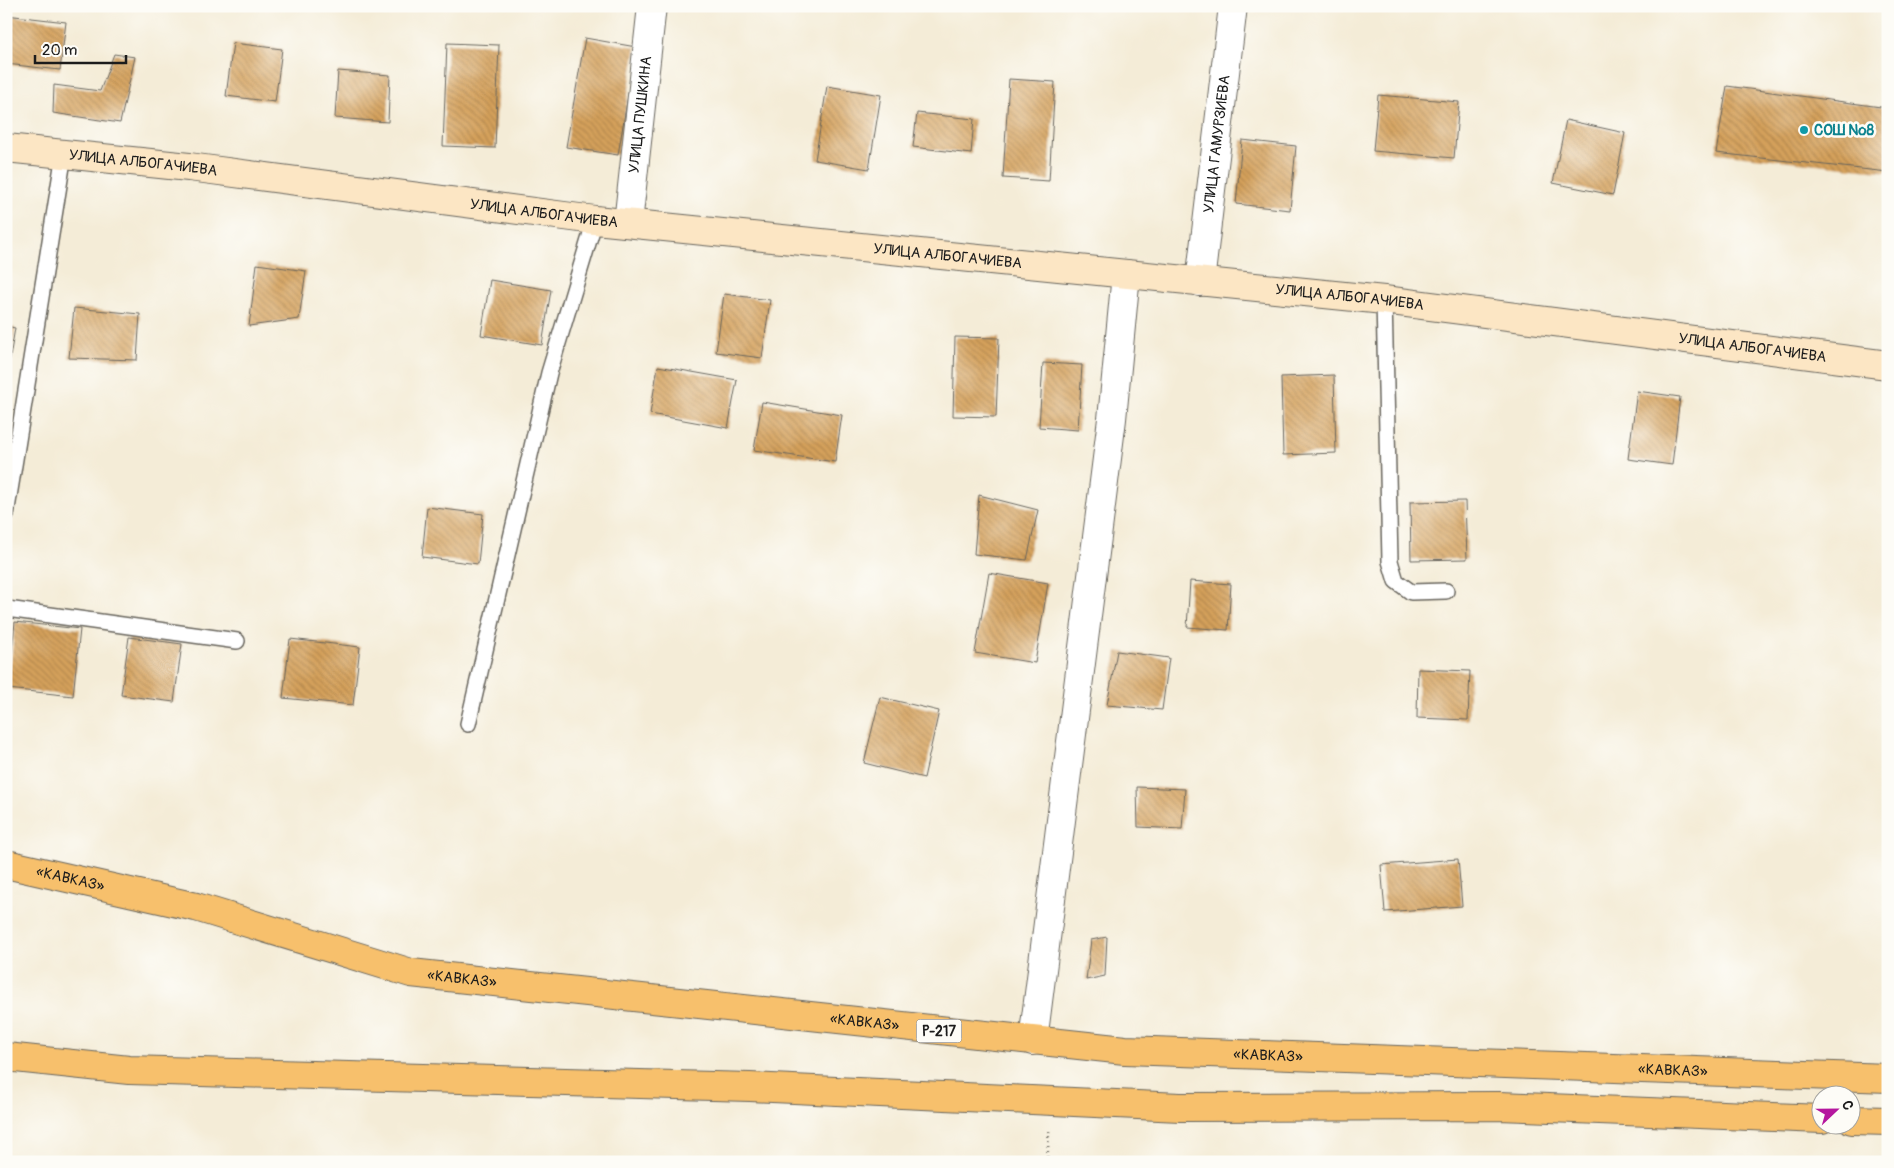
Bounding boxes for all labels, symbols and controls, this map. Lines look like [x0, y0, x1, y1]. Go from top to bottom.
scale bar [35, 32, 126, 64]
text: 20 m [42, 41, 77, 60]
street label: УЛИЦА ПУШКИНА [624, 55, 656, 174]
street label: УЛИЦА ГАМУРЗИЕВА [1199, 74, 1234, 214]
place label: СОШ №8 [1814, 121, 1875, 140]
marker: СОШ №8 [1798, 124, 1810, 136]
street label: УЛИЦА АЛБОГАЧИЕВА [68, 145, 219, 180]
street label: УЛИЦА АЛБОГАЧИЕВА [469, 194, 619, 232]
street label: УЛИЦА АЛБОГАЧИЕВА [873, 239, 1023, 273]
street label: УЛИЦА АЛБОГАЧИЕВА [1275, 280, 1425, 315]
street label: УЛИЦА АЛБОГАЧИЕВА [1677, 329, 1828, 367]
street label: «КАВКАЗ» [34, 862, 107, 896]
street label: «КАВКАЗ» [426, 965, 498, 992]
street label: «КАВКАЗ» [829, 1009, 901, 1035]
road number: Р-217 [916, 1019, 962, 1042]
street label: «КАВКАЗ» [1233, 1044, 1303, 1066]
street label: «КАВКАЗ» [1638, 1059, 1708, 1081]
north arrow [1812, 1086, 1862, 1136]
text: С [1838, 1098, 1857, 1113]

